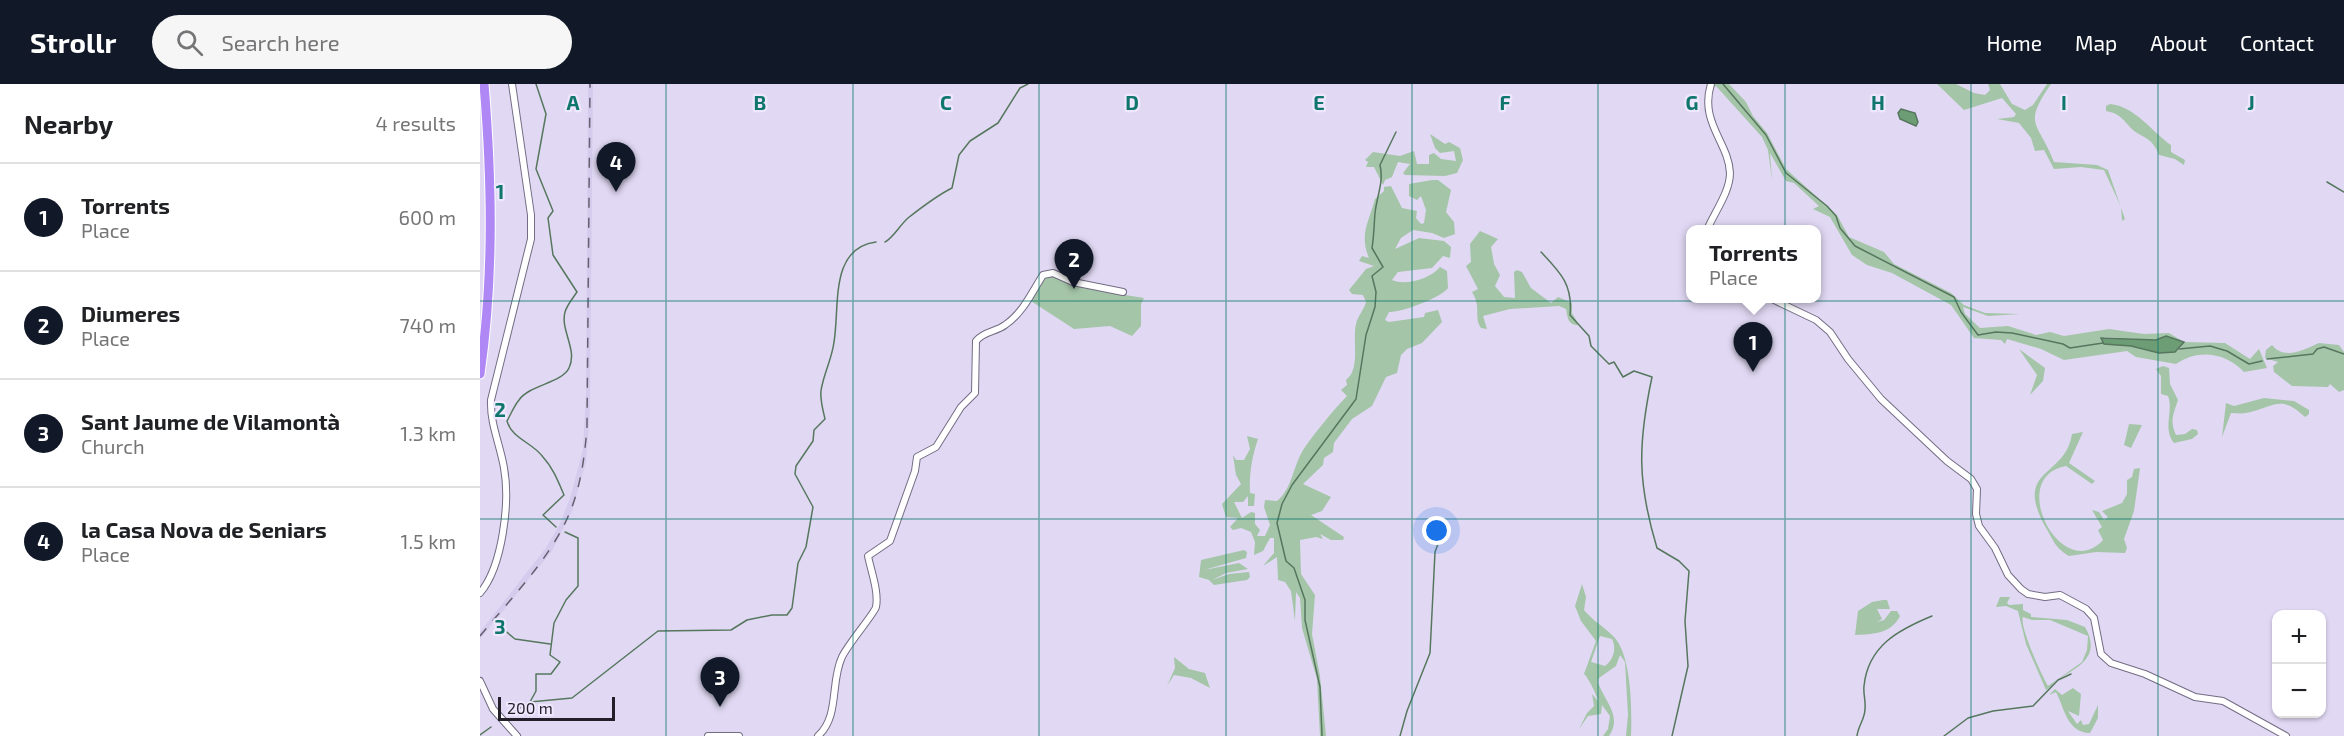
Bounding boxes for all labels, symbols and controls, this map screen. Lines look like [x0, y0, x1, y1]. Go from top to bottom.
search box [152, 15, 572, 69]
text: Strollr [30, 25, 116, 59]
icon: search [173, 26, 206, 59]
text: Search here [221, 29, 340, 55]
text: Home [1986, 30, 2042, 55]
text: Map [2075, 30, 2117, 55]
text: About [2150, 30, 2207, 55]
text: Contact [2240, 30, 2314, 55]
text: A [566, 90, 580, 114]
text: B [754, 90, 766, 114]
text: C [940, 90, 952, 114]
text: D [1125, 90, 1139, 114]
text: E [1313, 90, 1325, 114]
text: F [1499, 90, 1511, 114]
text: G [1686, 90, 1698, 114]
text: H [1871, 90, 1885, 114]
text: I [2061, 90, 2067, 114]
text: J [2247, 90, 2255, 114]
text: Nearby [24, 108, 113, 139]
text: 4 results [376, 111, 456, 135]
pin: 4 [596, 142, 636, 192]
text: 1 [496, 179, 504, 203]
text: Torrents [81, 192, 170, 218]
text: 1 [39, 205, 48, 229]
text: 600 m [398, 205, 456, 229]
text: Place [81, 218, 130, 242]
popup [1686, 225, 1821, 303]
text: Torrents [1709, 239, 1798, 265]
pin: 2 [1054, 240, 1094, 289]
text: Place [1709, 265, 1758, 289]
text: Diumeres [81, 300, 180, 326]
text: 2 [38, 313, 49, 337]
text: 740 m [399, 313, 456, 337]
pin: 1 [1734, 322, 1772, 372]
text: Place [81, 326, 130, 350]
text: 2 [494, 397, 506, 421]
text: Sant Jaume de Vilamontà [81, 408, 340, 434]
text: 3 [38, 421, 49, 445]
text: 1.3 km [400, 421, 456, 445]
text: Church [81, 434, 145, 458]
text: la Casa Nova de Seniars [81, 516, 327, 542]
your location [1422, 516, 1451, 545]
text: 4 [37, 529, 50, 553]
text: 1.5 km [401, 529, 456, 553]
text: Place [81, 542, 130, 566]
map controls [2272, 610, 2326, 718]
button: + [2272, 610, 2326, 664]
text: 3 [494, 614, 506, 638]
pin: 3 [700, 658, 740, 707]
button: − [2272, 664, 2326, 718]
scale bar [498, 694, 615, 722]
text: 200 m [507, 698, 553, 717]

